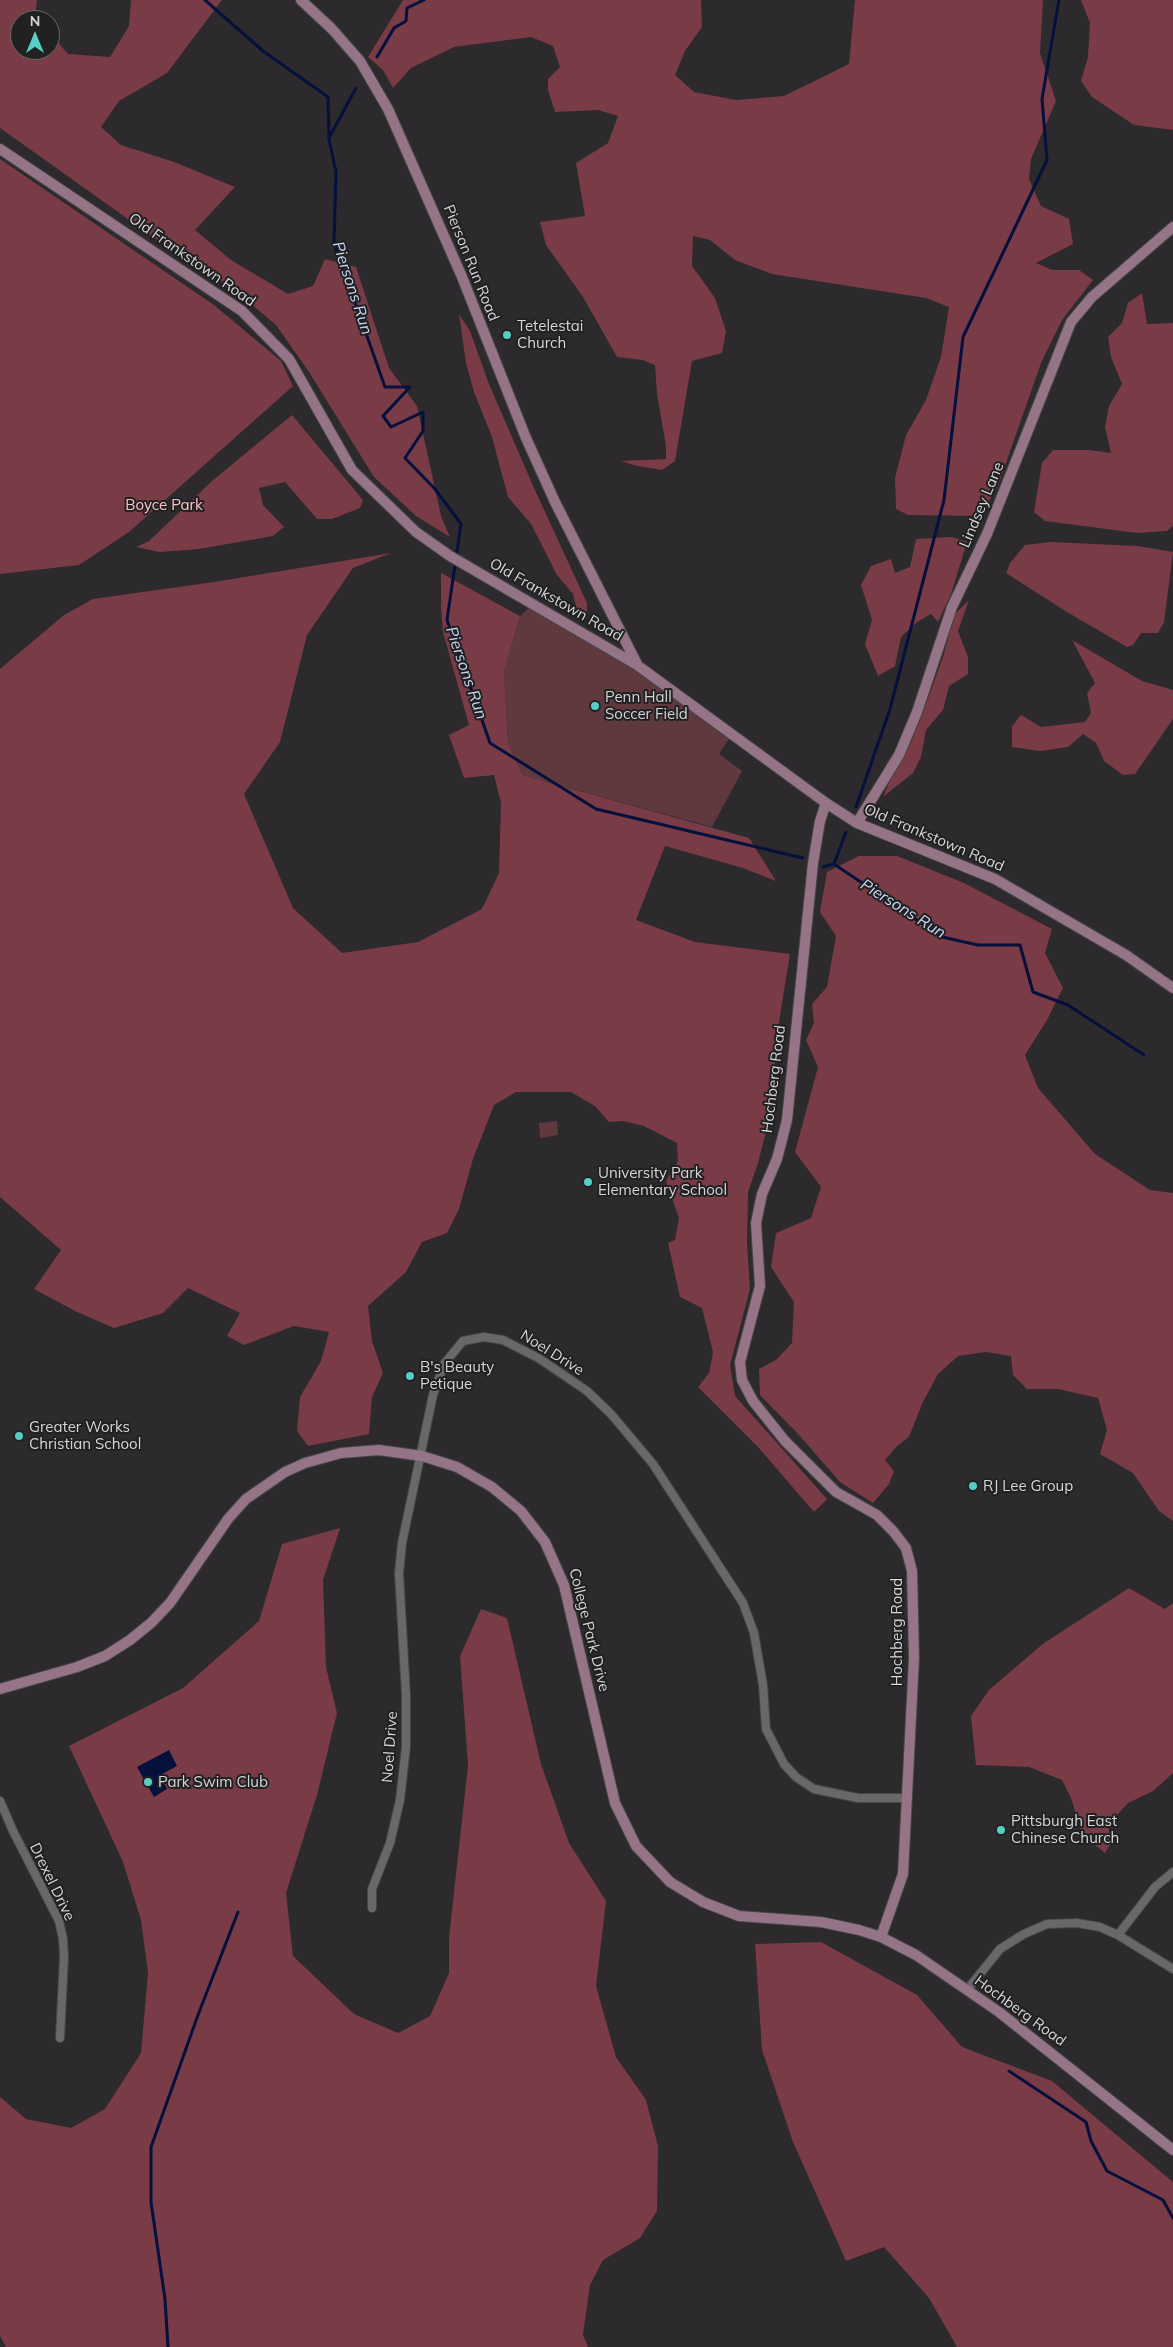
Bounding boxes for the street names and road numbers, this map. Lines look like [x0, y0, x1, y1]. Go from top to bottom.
street label: Pierson Run Road [439, 202, 503, 324]
street label: Old Frankstown Road [125, 209, 259, 311]
street label: Lindsey Lane [956, 460, 1008, 550]
street label: Old Frankstown Road [486, 555, 626, 645]
street label: Old Frankstown Road [861, 800, 1007, 876]
street label: Hochberg Road [758, 1024, 790, 1134]
street label: Noel Drive [517, 1326, 587, 1380]
street label: College Park Drive [565, 1566, 613, 1694]
street label: Hochberg Road [888, 1578, 906, 1686]
street label: Noel Drive [379, 1711, 401, 1783]
street label: Drexel Drive [25, 1840, 79, 1924]
street label: Hochberg Road [971, 1972, 1069, 2050]

